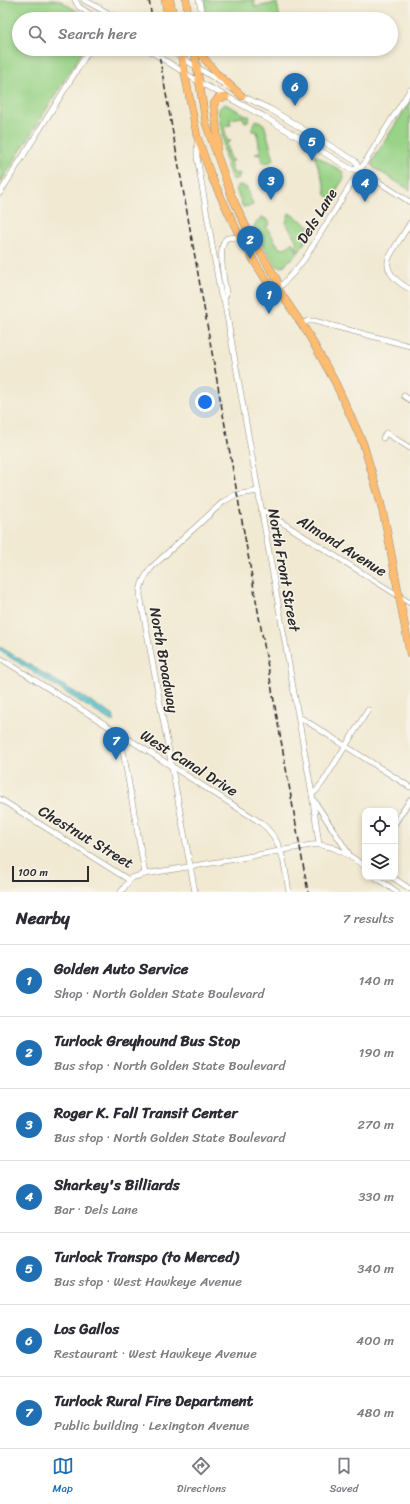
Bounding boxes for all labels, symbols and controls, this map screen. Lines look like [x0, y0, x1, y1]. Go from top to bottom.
search box [12, 12, 398, 56]
text: Search here [58, 21, 137, 47]
icon: search [26, 23, 48, 45]
pin: 6 [282, 73, 308, 106]
pin: 5 [299, 128, 325, 161]
pin: 3 [258, 167, 284, 200]
pin: 4 [352, 169, 378, 202]
street label: Dels Lane [290, 183, 344, 249]
pin: 2 [237, 226, 263, 259]
pin: 1 [256, 281, 282, 314]
your location [195, 392, 215, 412]
street label: North Front Street [260, 506, 308, 635]
street label: Almond Avenue [291, 508, 392, 584]
street label: North Broadway [142, 605, 186, 715]
street label: West Canal Drive [135, 722, 243, 804]
pin: 7 [103, 727, 129, 760]
street label: Chestnut Street [33, 798, 139, 876]
map controls [362, 808, 398, 880]
button: locate [362, 808, 398, 844]
button: layers [362, 844, 398, 880]
text: 100 m [18, 863, 48, 882]
scale bar [12, 864, 89, 883]
text: Nearby [16, 903, 70, 933]
text: 7 results [343, 907, 394, 930]
text: Golden Auto Service [54, 956, 188, 982]
text: 1 [26, 969, 32, 992]
text: 140 m [359, 969, 394, 992]
text: Shop · North Golden State Boulevard [54, 982, 264, 1005]
text: Turlock Greyhound Bus Stop [54, 1028, 240, 1054]
text: 2 [25, 1041, 33, 1064]
text: 190 m [359, 1041, 394, 1064]
text: Bus stop · North Golden State Boulevard [54, 1054, 285, 1077]
text: Roger K. Fall Transit Center [54, 1100, 238, 1126]
text: 3 [25, 1113, 33, 1136]
text: 270 m [357, 1113, 394, 1136]
text: Bus stop · North Golden State Boulevard [54, 1126, 285, 1149]
text: Sharkey's Billiards [54, 1172, 180, 1198]
text: 4 [25, 1185, 33, 1208]
text: 330 m [358, 1185, 394, 1208]
text: Bar · Dels Lane [54, 1198, 138, 1221]
text: Turlock Transpo (to Merced) [54, 1244, 239, 1270]
text: 5 [25, 1257, 33, 1280]
text: 340 m [357, 1257, 394, 1280]
text: Bus stop · West Hawkeye Avenue [54, 1270, 242, 1293]
text: Los Gallos [54, 1316, 119, 1342]
text: 6 [25, 1329, 33, 1352]
text: 400 m [356, 1329, 394, 1352]
text: Restaurant · West Hawkeye Avenue [54, 1342, 257, 1365]
text: Turlock Rural Fire Department [54, 1388, 253, 1414]
text: 7 [25, 1401, 33, 1424]
text: 480 m [356, 1401, 394, 1424]
text: Public building · Lexington Avenue [54, 1414, 249, 1437]
tab: Map [52, 1455, 74, 1498]
tab: Directions [177, 1455, 226, 1498]
tab: Saved [329, 1455, 358, 1498]

